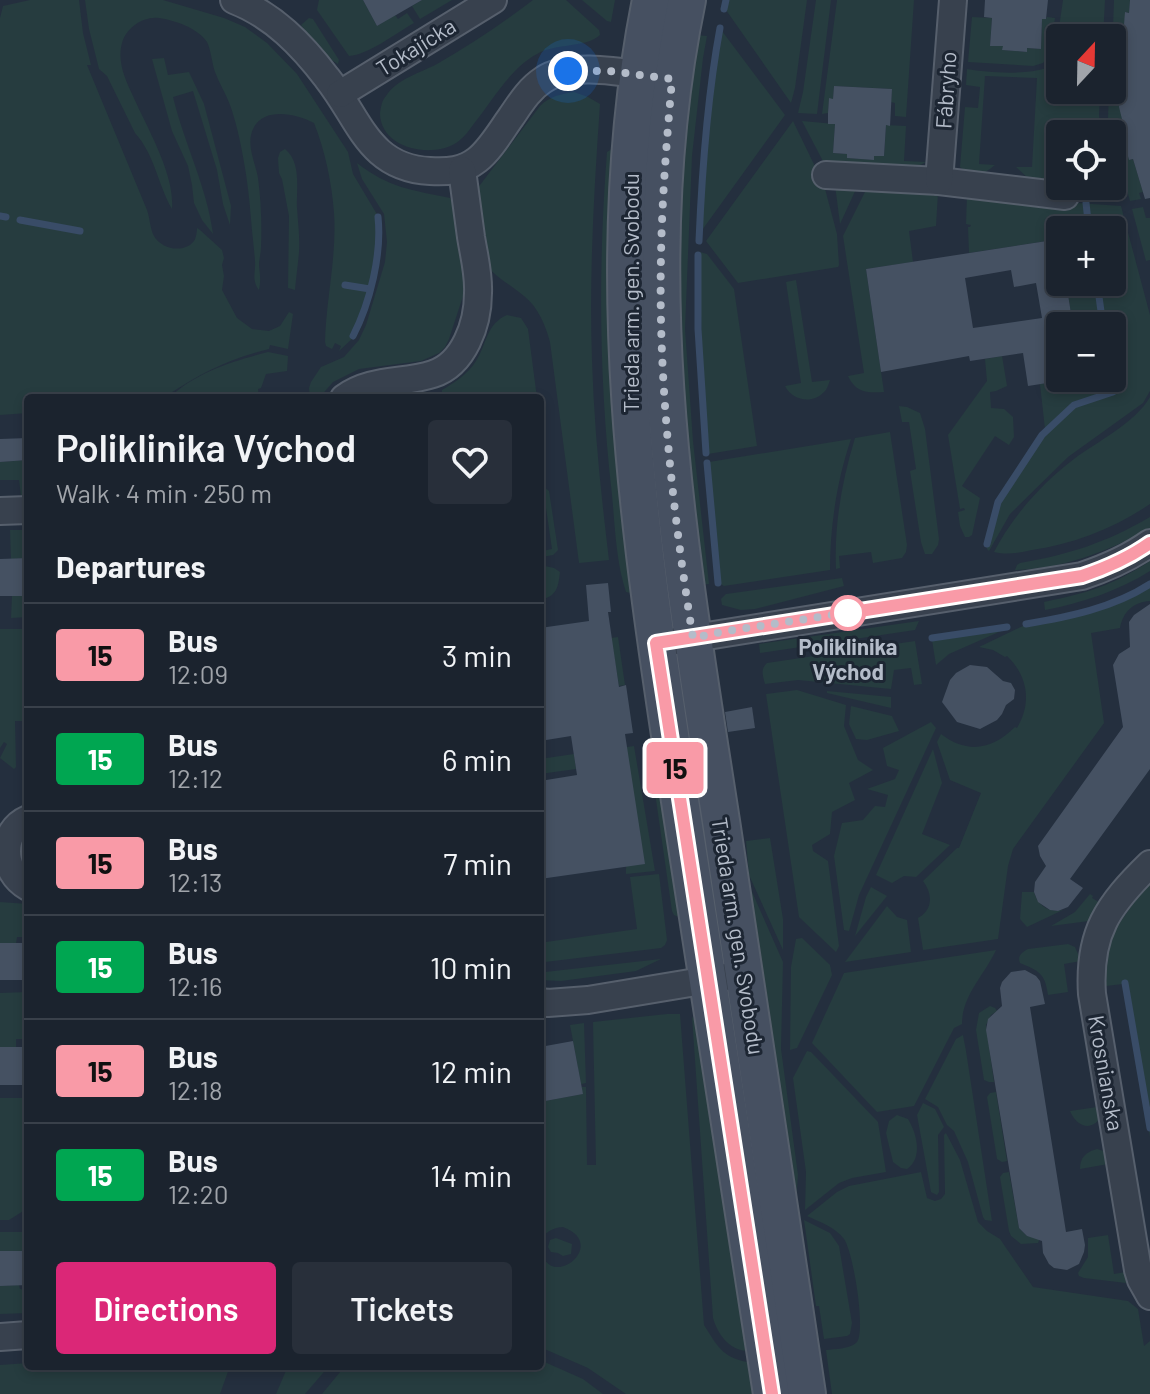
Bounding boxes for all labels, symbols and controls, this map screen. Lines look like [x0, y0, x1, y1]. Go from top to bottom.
street label: Tokajícka [371, 12, 460, 81]
north arrow [1046, 24, 1126, 104]
map controls [1046, 24, 1126, 392]
street label: Fábryho [929, 50, 961, 129]
your location [548, 51, 588, 91]
button: locate [1046, 120, 1126, 200]
street label: Trieda arm. gen. Svobodu [617, 173, 643, 413]
button: + [1046, 216, 1126, 296]
button: − [1046, 312, 1126, 392]
button: heart [428, 420, 512, 504]
text: Poliklinika Východ [56, 424, 356, 470]
text: Walk · 4 min · 250 m [56, 477, 272, 508]
text: Departures [56, 548, 206, 584]
marker: Poliklinika Východ [831, 596, 865, 630]
text: Bus [168, 622, 218, 658]
place label: Poliklinika Východ [799, 633, 897, 684]
text: 3 min [442, 637, 512, 673]
text: 15 [87, 638, 113, 672]
text: 12:09 [168, 658, 228, 689]
text: Bus [168, 726, 218, 762]
text: 6 min [442, 741, 512, 777]
text: 15 [87, 742, 113, 776]
line badge: 15 [639, 742, 711, 794]
text: 15 [662, 751, 688, 785]
text: 12:12 [168, 762, 223, 793]
street label: Trieda arm. gen. Svobodu [707, 815, 771, 1056]
text: Bus [168, 830, 218, 866]
text: 7 min [443, 845, 512, 881]
text: 15 [87, 846, 113, 880]
text: 12:13 [168, 866, 222, 897]
text: Bus [168, 934, 218, 970]
text: 10 min [430, 949, 512, 985]
text: 15 [87, 950, 113, 984]
text: 12:16 [168, 970, 222, 1001]
street label: Krosnianska [1084, 1013, 1130, 1133]
text: Bus [168, 1038, 218, 1074]
text: 12 min [431, 1053, 512, 1089]
text: 15 [87, 1054, 113, 1088]
text: 12:18 [168, 1074, 223, 1105]
text: Bus [168, 1142, 218, 1178]
text: 14 min [430, 1157, 512, 1193]
text: 15 [87, 1158, 113, 1192]
text: 12:20 [168, 1178, 228, 1209]
button: Directions [56, 1262, 276, 1354]
button: Tickets [292, 1262, 512, 1354]

